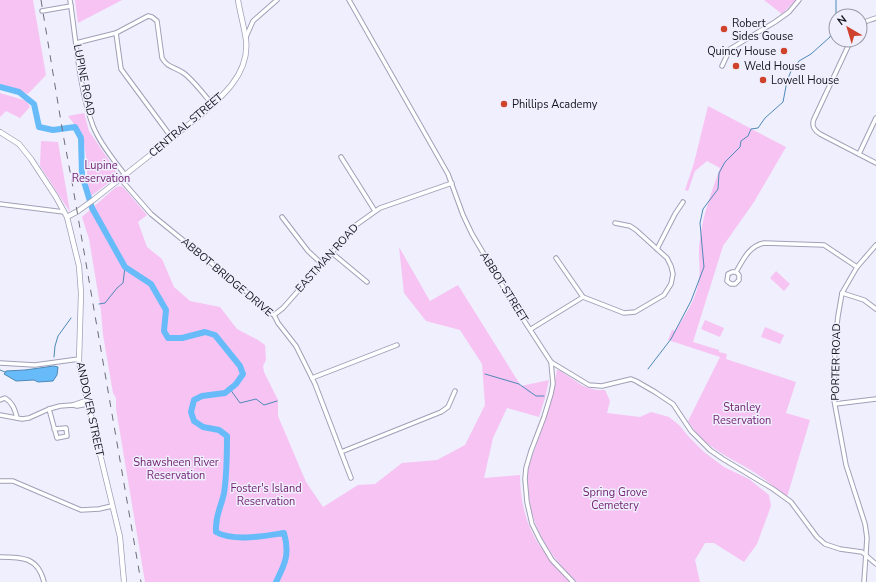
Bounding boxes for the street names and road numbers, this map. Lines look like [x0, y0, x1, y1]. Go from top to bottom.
street label: LUPINE ROAD [70, 43, 98, 117]
street label: CENTRAL STREET [146, 89, 227, 160]
street label: EASTMAN ROAD [292, 220, 362, 296]
street label: ABBOT BRIDGE DRIVE [178, 234, 276, 320]
street label: ABBOT STREET [476, 249, 532, 325]
street label: PORTER ROAD [828, 323, 844, 401]
street label: ANDOVER STREET [73, 360, 107, 458]

